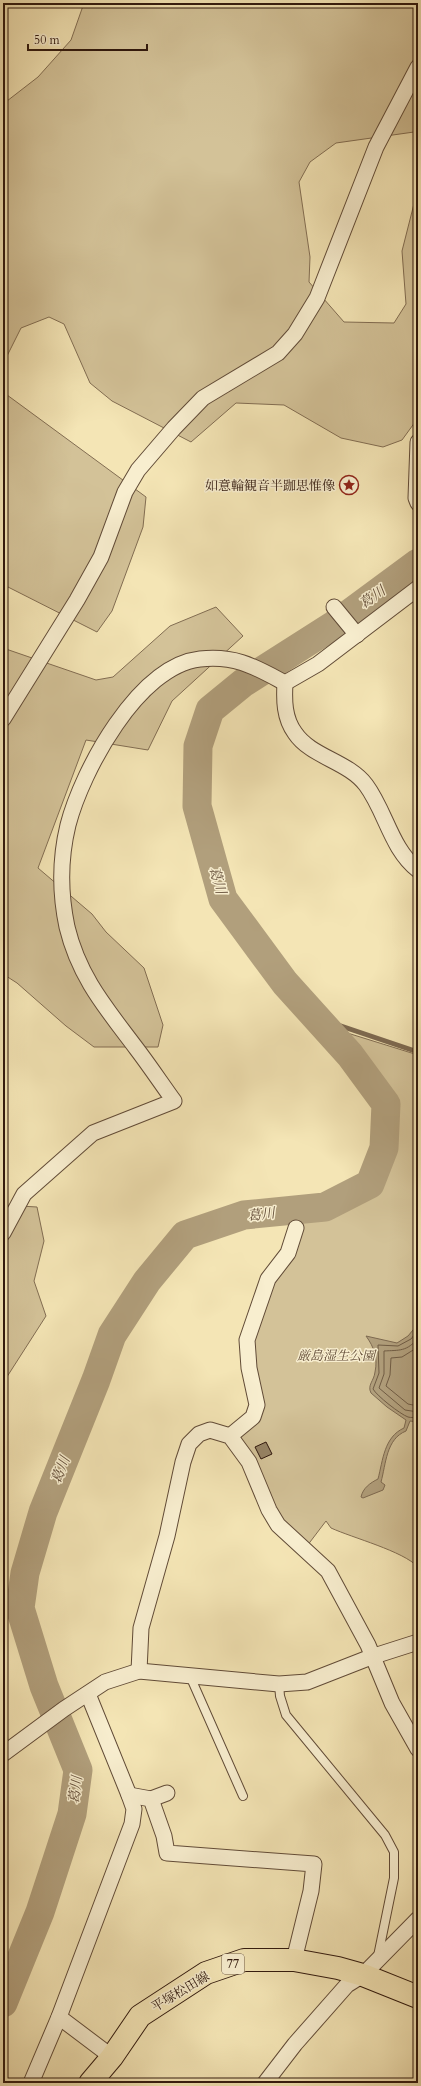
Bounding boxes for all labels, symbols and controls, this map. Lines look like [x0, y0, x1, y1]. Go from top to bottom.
scale bar [28, 26, 147, 52]
text: 50 m [34, 32, 61, 48]
place icon: 如意輪観音半跏思惟像 [338, 474, 360, 496]
place label: 如意輪観音半跏思惟像 [205, 477, 335, 495]
water label: 葛川 [355, 580, 391, 613]
water label: 葛川 [205, 864, 231, 898]
water label: 葛川 [246, 1203, 278, 1226]
park label: 厳島湿生公園 [297, 1347, 377, 1365]
water label: 葛川 [47, 1452, 75, 1487]
water label: 葛川 [64, 1773, 87, 1805]
road number: 77 [222, 1954, 244, 1974]
street label: 平塚松田線 [148, 1967, 213, 2016]

